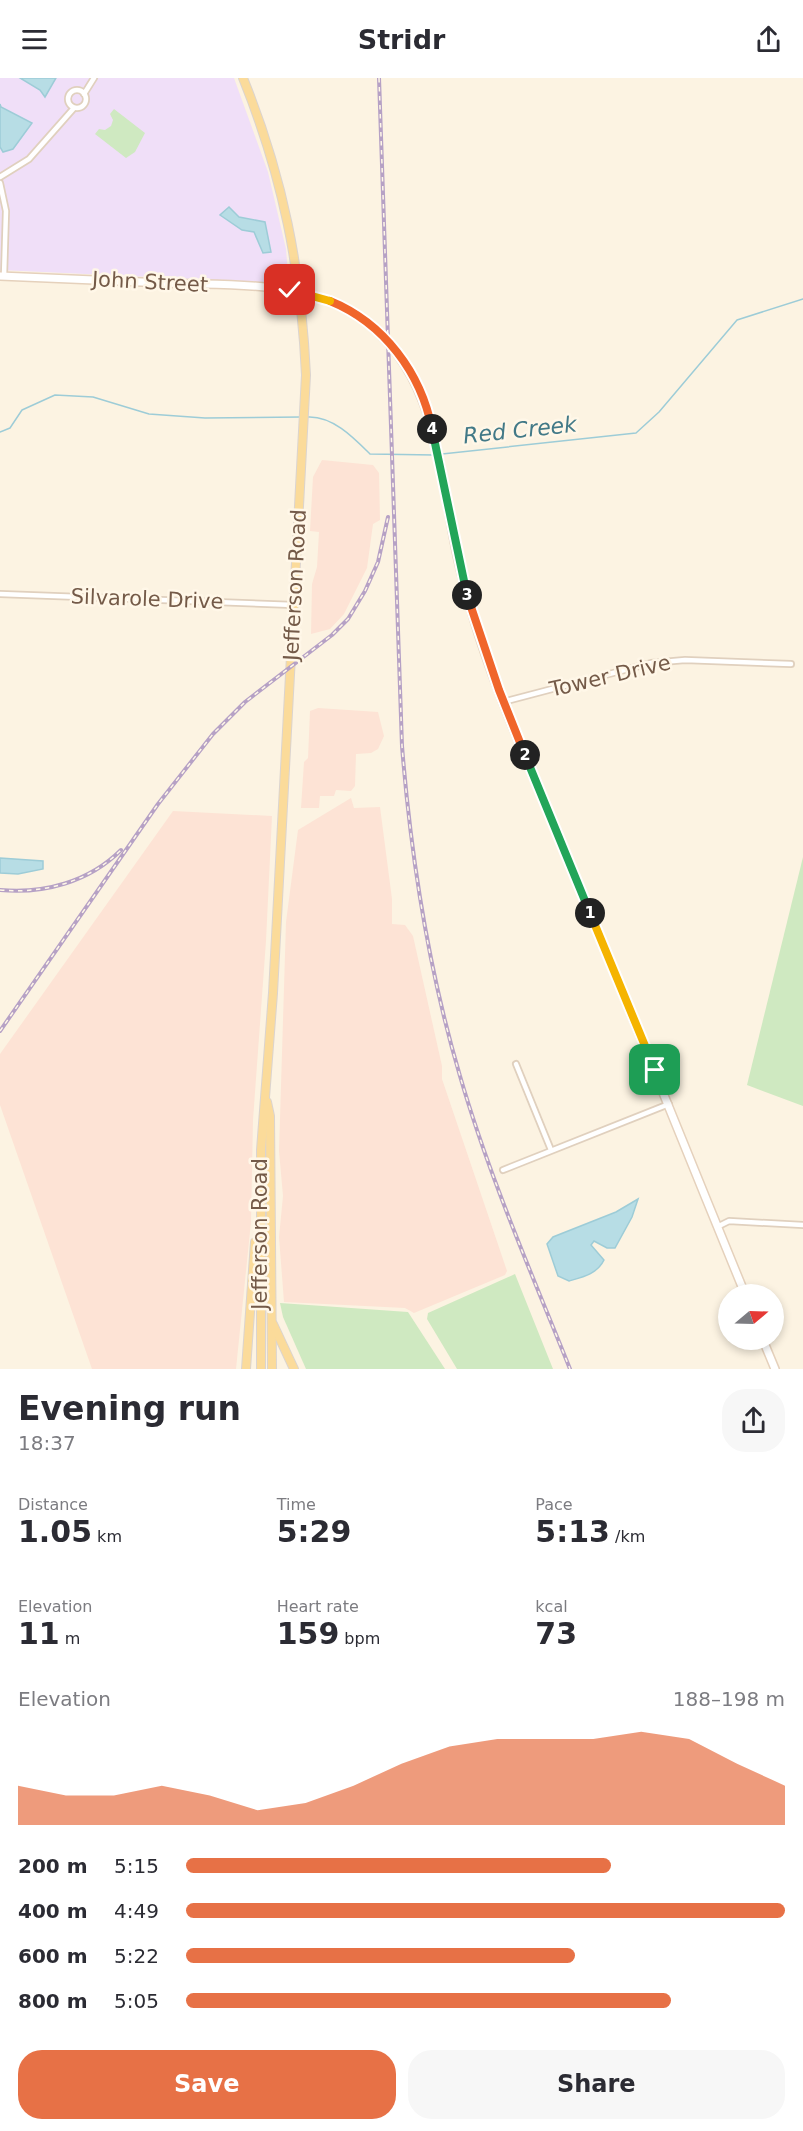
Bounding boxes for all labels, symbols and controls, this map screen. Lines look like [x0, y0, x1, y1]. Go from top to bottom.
icon: menu [18, 23, 51, 56]
icon: share [752, 23, 785, 56]
text: Stridr [358, 24, 445, 55]
pin [264, 264, 315, 315]
street label: John Street [89, 267, 209, 297]
icon: check [273, 273, 306, 306]
water label: Red Creek [462, 411, 579, 448]
pin: 4 [417, 414, 447, 444]
text: 4 [426, 419, 438, 438]
street label: Jefferson Road [279, 509, 311, 663]
pin: 3 [452, 580, 482, 610]
street label: Silvarole Drive [70, 584, 224, 614]
text: 3 [461, 585, 473, 604]
street label: Tower Drive [546, 650, 673, 702]
pin: 2 [510, 740, 540, 770]
text: 2 [519, 745, 531, 764]
pin: 1 [575, 898, 605, 928]
text: 1 [584, 903, 596, 922]
pin [629, 1044, 680, 1095]
icon: arrive [638, 1053, 671, 1086]
street label: Jefferson Road [248, 1158, 272, 1312]
north arrow [718, 1284, 784, 1350]
map controls [718, 1284, 784, 1350]
text: Evening run [18, 1389, 241, 1428]
button: share [722, 1389, 785, 1452]
text: 18:37 [18, 1431, 76, 1455]
text: Distance [18, 1495, 88, 1514]
text: Time [277, 1495, 316, 1514]
text: Pace [535, 1495, 573, 1514]
text: 1.05 [18, 1514, 92, 1549]
text: 5:29 [277, 1514, 351, 1549]
text: 5:13 [535, 1514, 610, 1549]
text: km [92, 1527, 122, 1546]
text: /km [610, 1527, 645, 1546]
text: Elevation [18, 1597, 92, 1616]
text: Heart rate [277, 1597, 359, 1616]
text: kcal [535, 1597, 568, 1616]
text: 11 [18, 1616, 60, 1651]
text: 159 [277, 1616, 339, 1651]
text: 73 [535, 1616, 577, 1651]
text: m [60, 1629, 80, 1648]
text: bpm [339, 1629, 380, 1648]
text: Elevation [18, 1687, 111, 1711]
text: 188–198 m [673, 1687, 785, 1711]
text: 200 m [18, 1854, 88, 1878]
text: 5:15 [114, 1854, 159, 1878]
text: 400 m [18, 1899, 88, 1923]
text: 4:49 [114, 1899, 159, 1923]
text: 600 m [18, 1944, 88, 1968]
text: 5:22 [114, 1944, 159, 1968]
text: 800 m [18, 1989, 88, 2013]
text: 5:05 [114, 1989, 159, 2013]
button: Save [18, 2050, 396, 2119]
button: Share [408, 2050, 785, 2119]

